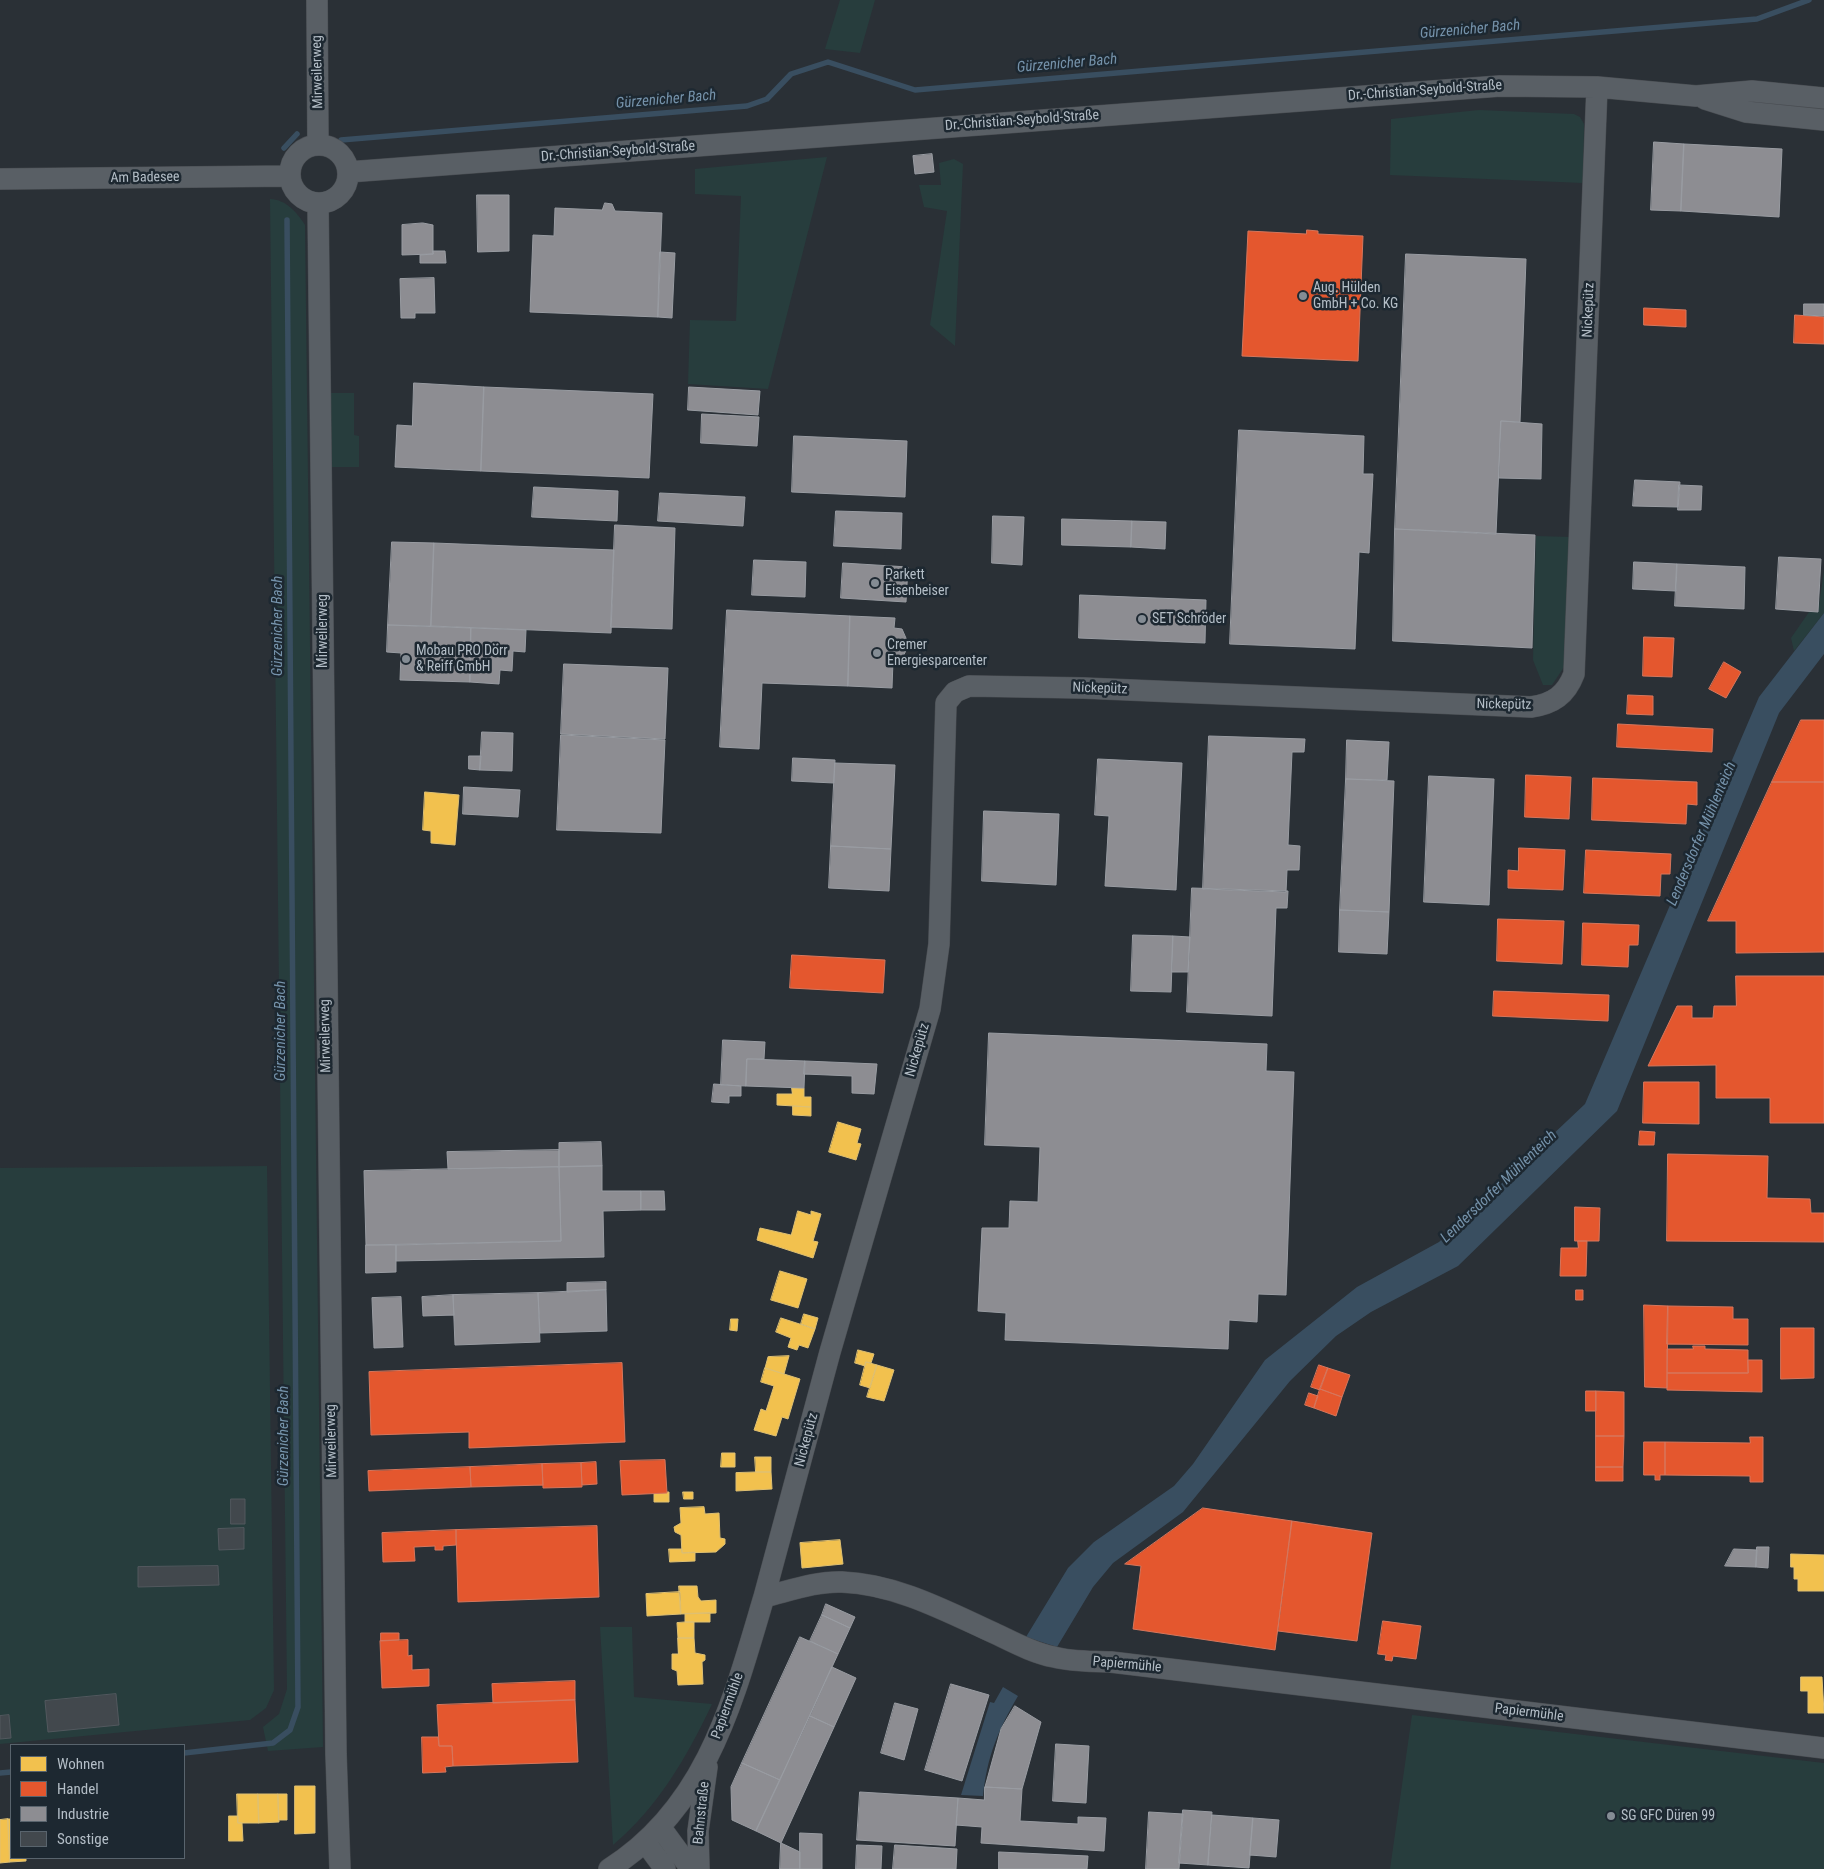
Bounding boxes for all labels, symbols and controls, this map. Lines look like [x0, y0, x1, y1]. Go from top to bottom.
water label: Gürzenicher Bach [1419, 17, 1521, 43]
street label: Mirweilerweg [309, 35, 327, 109]
water label: Gürzenicher Bach [1016, 51, 1118, 77]
street label: Dr.-Christian-Seybold-Straße [1347, 77, 1503, 105]
water label: Gürzenicher Bach [615, 87, 717, 113]
street label: Dr.-Christian-Seybold-Straße [944, 107, 1100, 135]
street label: Dr.-Christian-Seybold-Straße [540, 138, 696, 166]
street label: Am Badesee [110, 169, 180, 187]
place label: Aug. Hülden GmbH + Co. KG [1313, 280, 1398, 312]
street label: Nickepütz [1580, 282, 1598, 338]
marker: Aug. Hülden GmbH + Co. KG [1297, 290, 1309, 302]
place label: Parkett Eisenbeiser [885, 567, 949, 600]
water label: Gürzenicher Bach [269, 576, 287, 676]
marker: Parkett Eisenbeiser [869, 577, 881, 589]
street label: Mirweilerweg [315, 594, 331, 668]
place label: SET Schröder [1152, 611, 1226, 627]
marker: SET Schröder [1136, 613, 1148, 625]
place label: Cremer Energiesparcenter [887, 637, 987, 670]
place label: Mobau PRO Dörr & Reiff GmbH [416, 643, 508, 676]
marker: Cremer Energiesparcenter [871, 647, 883, 659]
marker: Mobau PRO Dörr & Reiff GmbH [400, 653, 412, 665]
street label: Nickepütz [1072, 680, 1128, 698]
street label: Nickepütz [1476, 696, 1532, 714]
water label: Lendersdorfer Mühlenteich [1664, 759, 1740, 909]
water label: Gürzenicher Bach [272, 981, 290, 1081]
street label: Mirweilerweg [317, 999, 335, 1073]
street label: Nickepütz [902, 1021, 934, 1079]
water label: Lendersdorfer Mühlenteich [1437, 1127, 1561, 1247]
water label: Gürzenicher Bach [275, 1386, 293, 1486]
street label: Mirweilerweg [323, 1404, 341, 1478]
street label: Nickepütz [792, 1411, 822, 1469]
street label: Papiermühle [1092, 1654, 1162, 1676]
street label: Papiermühle [708, 1671, 748, 1741]
street label: Papiermühle [1494, 1700, 1564, 1726]
legend [10, 1744, 185, 1859]
text: Wohnen [57, 1755, 105, 1773]
text: Handel [57, 1780, 99, 1798]
street label: Bahnstraße [690, 1781, 714, 1845]
text: Industrie [57, 1805, 109, 1823]
place label: SG GFC Düren 99 [1621, 1808, 1715, 1824]
marker: SG GFC Düren 99 [1605, 1810, 1617, 1822]
text: Sonstige [57, 1830, 109, 1848]

